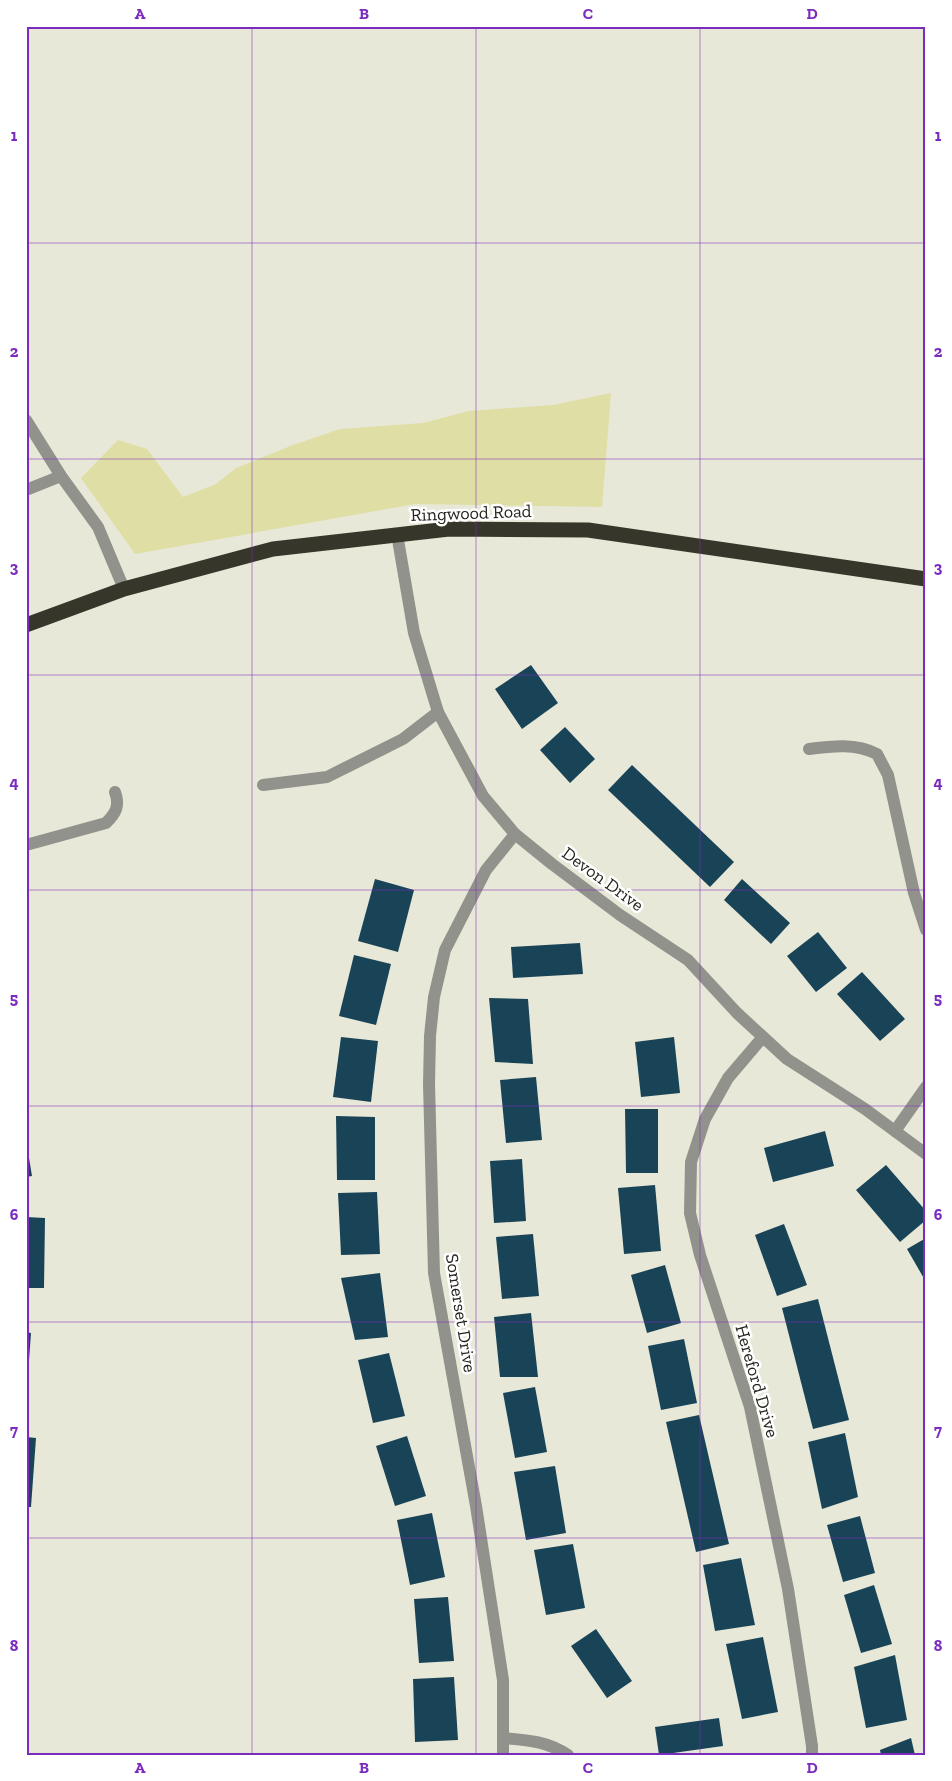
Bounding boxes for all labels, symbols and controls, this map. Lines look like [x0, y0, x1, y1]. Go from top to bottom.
text: A [135, 4, 146, 23]
text: B [359, 4, 369, 23]
text: C [583, 4, 593, 23]
text: D [806, 4, 818, 23]
text: 1 [11, 126, 18, 145]
text: 1 [935, 126, 942, 145]
text: 2 [10, 342, 19, 361]
text: 2 [934, 342, 943, 361]
street label: Ringwood Road [410, 500, 532, 526]
text: 3 [10, 558, 19, 577]
text: 3 [934, 558, 943, 577]
text: 4 [9, 773, 19, 792]
text: 4 [933, 773, 943, 792]
street label: Devon Drive [558, 842, 648, 916]
text: 5 [10, 989, 18, 1008]
text: 5 [934, 989, 942, 1008]
text: 6 [10, 1205, 19, 1224]
text: 6 [934, 1205, 943, 1224]
street label: Somerset Drive [441, 1252, 481, 1374]
street label: Hereford Drive [730, 1322, 784, 1440]
text: 7 [10, 1421, 18, 1440]
text: 7 [934, 1421, 942, 1440]
text: 8 [10, 1636, 19, 1655]
text: 8 [934, 1636, 943, 1655]
text: A [135, 1758, 146, 1777]
text: B [359, 1758, 369, 1777]
text: C [583, 1758, 593, 1777]
text: D [806, 1758, 818, 1777]

